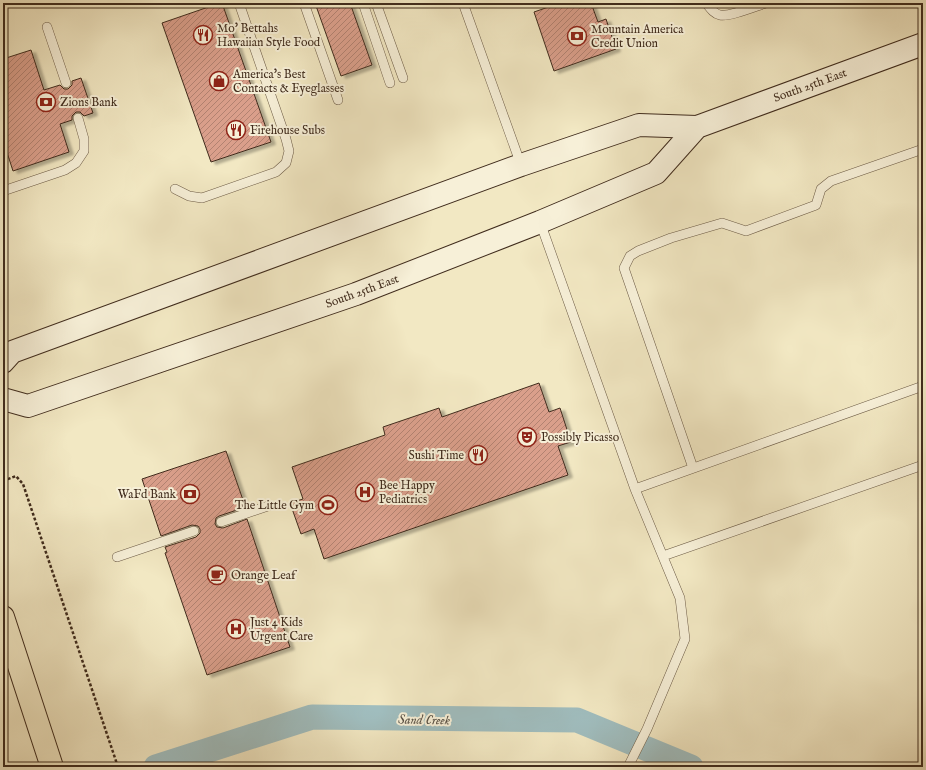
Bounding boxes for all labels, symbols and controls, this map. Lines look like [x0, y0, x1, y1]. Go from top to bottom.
place label: Mo' Bettahs Hawaiian Style Food [217, 21, 321, 50]
place label: Mountain America Credit Union [591, 22, 684, 51]
restaurant icon: Mo' Bettahs Hawaiian Style Food [192, 24, 214, 46]
bank icon: Mountain America Credit Union [566, 25, 588, 47]
street label: South 25th East [772, 65, 849, 106]
place label: America's Best Contacts & Eyeglasses [232, 67, 344, 96]
shop icon: America's Best Contacts & Eyeglasses [208, 70, 230, 92]
bank icon: Zions Bank [35, 91, 57, 113]
place label: Zions Bank [60, 95, 118, 110]
restaurant icon: Firehouse Subs [225, 119, 247, 141]
place label: Firehouse Subs [250, 123, 325, 138]
street label: South 25th East [324, 271, 401, 312]
theatre icon: Possibly Picasso [516, 426, 538, 448]
place label: Possibly Picasso [541, 430, 620, 445]
restaurant icon: Sushi Time [467, 444, 489, 466]
place label: Sushi Time [409, 448, 464, 463]
place label: Bee Happy Pediatrics [379, 478, 435, 507]
hospital icon: Bee Happy Pediatrics [354, 481, 376, 503]
bank icon: WaFd Bank [179, 483, 201, 505]
place label: WaFd Bank [118, 487, 177, 502]
sports icon: The Little Gym [317, 494, 339, 516]
place label: The Little Gym [235, 498, 314, 513]
cafe icon: Orange Leaf [206, 564, 228, 586]
place label: Orange Leaf [231, 568, 298, 583]
place label: Just 4 Kids Urgent Care [248, 615, 314, 644]
hospital icon: Just 4 Kids Urgent Care [225, 618, 247, 640]
water label: Sand Creek [398, 712, 451, 729]

